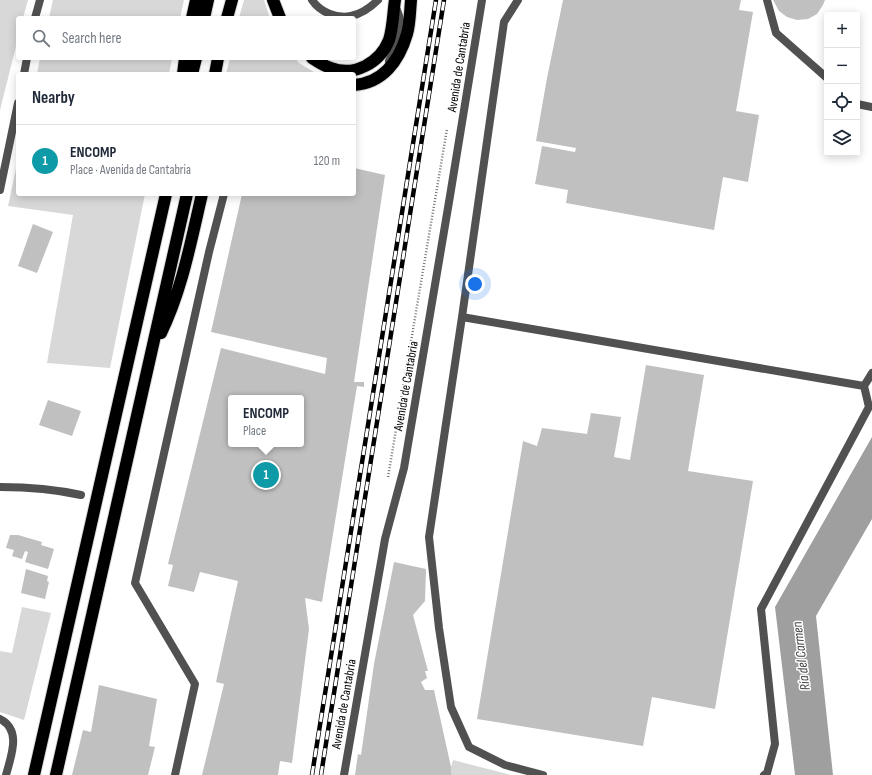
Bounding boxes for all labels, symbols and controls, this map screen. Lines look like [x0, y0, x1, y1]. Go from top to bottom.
map controls [824, 12, 860, 156]
button: + [824, 12, 860, 48]
search box [16, 16, 356, 60]
street label: Avenida de Cantabria [444, 21, 474, 114]
icon: search [30, 27, 52, 49]
text: Search here [62, 29, 122, 48]
button: − [824, 48, 860, 84]
button: locate [824, 84, 860, 120]
text: Nearby [32, 88, 75, 108]
button: layers [824, 120, 860, 156]
text: ENCOMP [70, 143, 116, 162]
text: 1 [42, 153, 48, 169]
text: 120 m [314, 153, 340, 169]
text: Place · Avenida de Cantabria [70, 162, 191, 178]
your location [465, 274, 485, 294]
street label: Avenida de Cantabria [390, 340, 422, 433]
popup [228, 395, 304, 447]
text: ENCOMP [243, 404, 289, 423]
text: Place [243, 423, 266, 439]
pin: 1 [253, 460, 279, 490]
water label: Ría del Carmen [788, 621, 814, 691]
street label: Avenida de Cantabria [328, 658, 360, 751]

